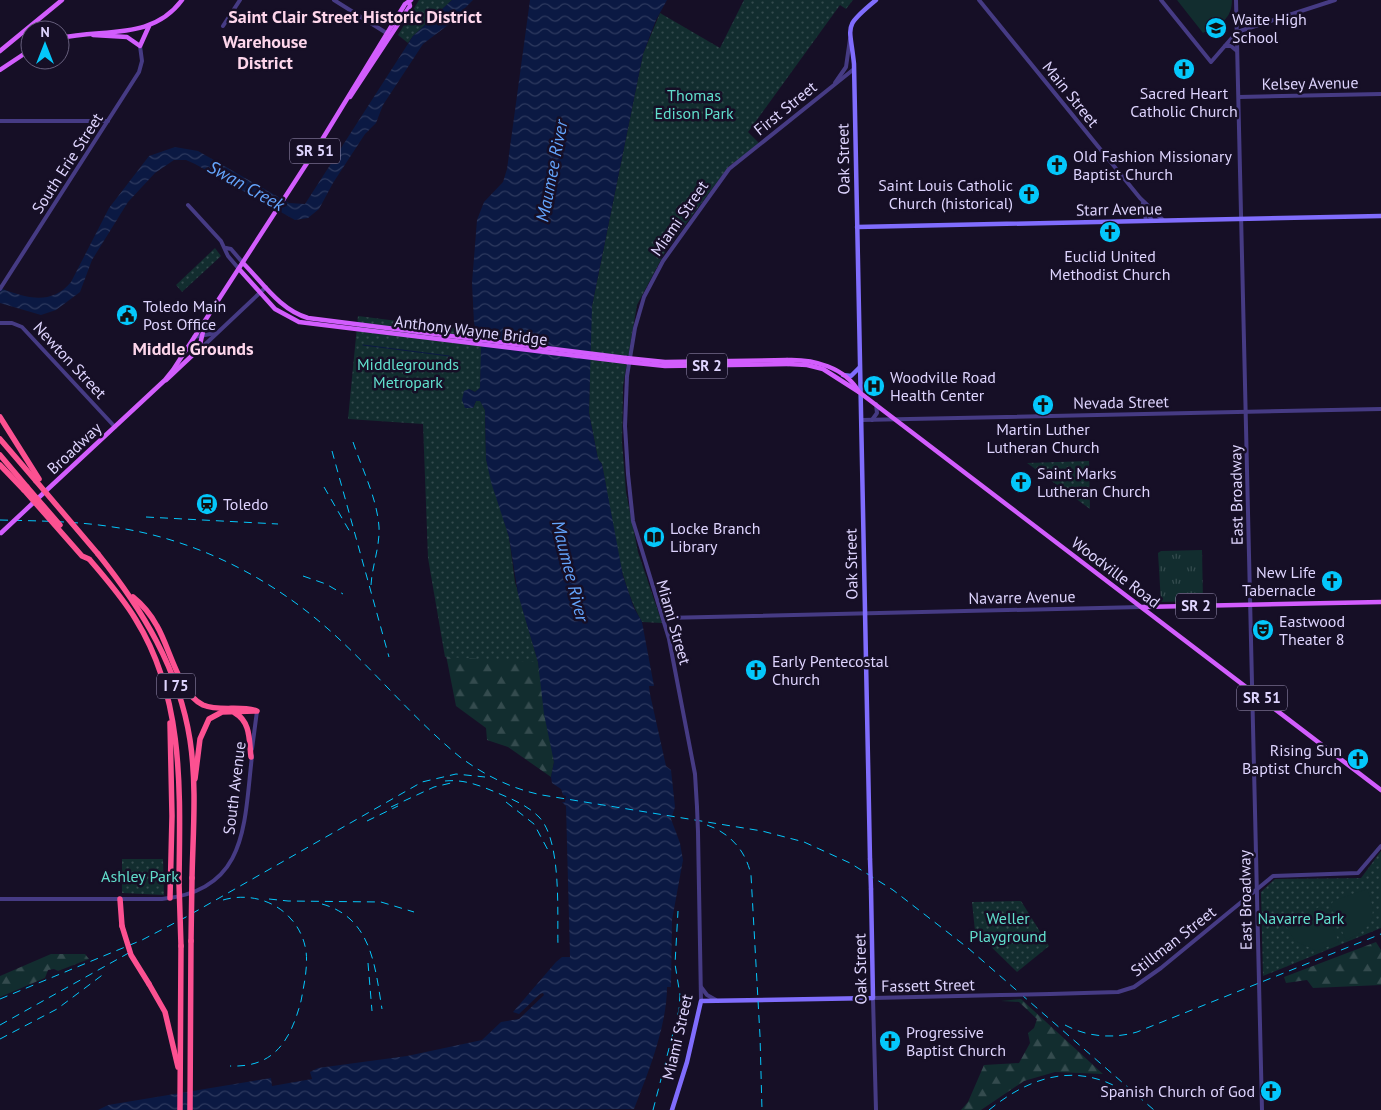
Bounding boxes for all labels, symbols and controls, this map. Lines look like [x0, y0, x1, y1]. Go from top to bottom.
district label: Saint Clair Street Historic District [228, 5, 483, 28]
place label: Waite High School [1232, 9, 1307, 47]
school or university icon: Waite High School [1204, 16, 1228, 40]
north arrow [20, 20, 70, 70]
text: N [40, 23, 50, 41]
district label: Warehouse District [223, 30, 307, 74]
street label: Main Street [1038, 57, 1104, 131]
church icon: Sacred Heart Catholic Church [1172, 57, 1196, 81]
street label: Kelsey Avenue [1261, 72, 1359, 94]
street label: First Street [749, 76, 821, 139]
place label: Sacred Heart Catholic Church [1130, 83, 1238, 121]
park label: Thomas Edison Park [654, 85, 734, 123]
street label: South Erie Street [27, 109, 107, 217]
water label: Maumee River [530, 117, 573, 224]
street label: Oak Street [832, 123, 854, 195]
road number: SR 51 [290, 138, 340, 164]
place label: Old Fashion Missionary Baptist Church [1073, 146, 1232, 184]
church icon: Old Fashion Missionary Baptist Church [1045, 153, 1069, 177]
water label: Swan Creek [204, 155, 289, 216]
place label: Saint Louis Catholic Church (historical) [878, 175, 1013, 213]
street label: Miami Street [646, 176, 713, 259]
church icon: Saint Louis Catholic Church (historical) [1017, 182, 1041, 206]
street label: Starr Avenue [1076, 198, 1162, 220]
church icon: Euclid United Methodist Church [1098, 220, 1122, 244]
place label: Euclid United Methodist Church [1050, 246, 1170, 284]
place label: Toledo Main Post Office [143, 296, 226, 334]
public building icon: Toledo Main Post Office [115, 303, 139, 327]
street label: Anthony Wayne Bridge [393, 311, 549, 349]
street label: Newton Street [29, 317, 111, 403]
district label: Middle Grounds [132, 337, 254, 360]
park label: Middlegrounds Metropark [357, 354, 459, 392]
road number: SR 2 [687, 354, 727, 378]
place label: Woodville Road Health Center [890, 367, 996, 405]
hospital icon: Woodville Road Health Center [862, 374, 886, 398]
street label: Nevada Street [1073, 391, 1170, 413]
church icon: Martin Luther Lutheran Church [1031, 393, 1055, 417]
street label: Broadway [43, 417, 106, 478]
place label: Martin Luther Lutheran Church [986, 419, 1100, 457]
street label: East Broadway [1225, 444, 1247, 545]
place label: Saint Marks Lutheran Church [1037, 463, 1150, 501]
church icon: Saint Marks Lutheran Church [1009, 470, 1033, 494]
station icon: Toledo [195, 492, 219, 516]
place label: Toledo [223, 494, 268, 514]
water label: Maumee River [547, 518, 594, 625]
place label: Locke Branch Library [670, 518, 760, 556]
library icon: Locke Branch Library [642, 525, 666, 549]
street label: Oak Street [840, 528, 862, 600]
street label: Woodville Road [1068, 532, 1164, 612]
place label: New Life Tabernacle [1242, 562, 1316, 600]
church icon: New Life Tabernacle [1320, 569, 1344, 593]
street label: Miami Street [652, 577, 696, 667]
street label: Navarre Avenue [968, 586, 1076, 608]
road number: SR 2 [1176, 594, 1216, 618]
place label: Eastwood Theater 8 [1279, 611, 1345, 649]
theatre icon: Eastwood Theater 8 [1251, 618, 1275, 642]
place label: Early Pentecostal Church [772, 651, 889, 689]
church icon: Early Pentecostal Church [744, 658, 768, 682]
road number: I 75 [157, 674, 195, 698]
road number: SR 51 [1237, 686, 1287, 710]
street label: South Avenue [218, 740, 250, 836]
place label: Rising Sun Baptist Church [1242, 740, 1342, 778]
church icon: Rising Sun Baptist Church [1346, 747, 1370, 771]
street label: East Broadway [1234, 849, 1256, 950]
park label: Ashley Park [101, 866, 179, 886]
street label: Stillman Street [1127, 901, 1220, 980]
park label: Weller Playground [969, 908, 1047, 946]
park label: Navarre Park [1257, 908, 1345, 928]
street label: Oak Street [849, 933, 871, 1005]
street label: Fassett Street [881, 974, 976, 996]
street label: Miami Street [657, 992, 697, 1082]
place label: Progressive Baptist Church [906, 1022, 1006, 1060]
church icon: Progressive Baptist Church [878, 1029, 902, 1053]
church icon: Spanish Church of God [1259, 1079, 1283, 1103]
place label: Spanish Church of God [1100, 1081, 1255, 1101]

